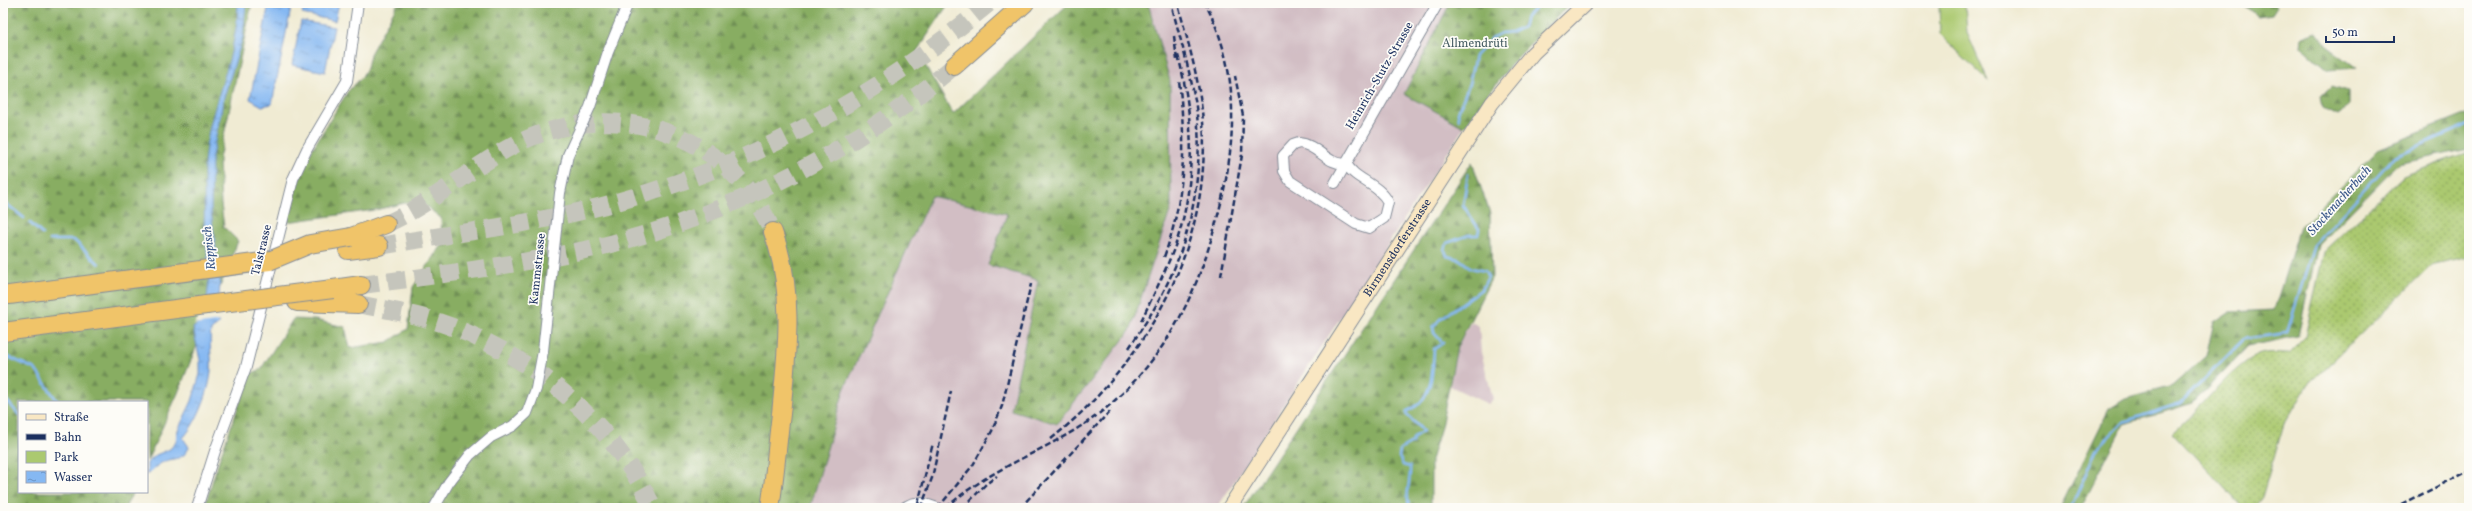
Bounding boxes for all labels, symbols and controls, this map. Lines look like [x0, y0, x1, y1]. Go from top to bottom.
scale bar [2326, 18, 2394, 44]
street label: Heinrich-Stutz-Strasse [1343, 19, 1418, 133]
text: 50 m [2332, 25, 2358, 41]
park label: Allmendrüti [1442, 36, 1508, 52]
water label: Stockenacherbach [2304, 162, 2376, 240]
street label: Birmensdorferstrasse [1360, 196, 1436, 300]
street label: Talstrasse [248, 222, 276, 277]
water label: Reppisch [199, 225, 221, 271]
street label: Kammstrasse [526, 232, 550, 305]
legend [18, 401, 148, 493]
text: Straße [54, 410, 89, 426]
text: Bahn [54, 430, 82, 446]
text: Park [54, 450, 79, 466]
text: Wasser [54, 470, 92, 486]

